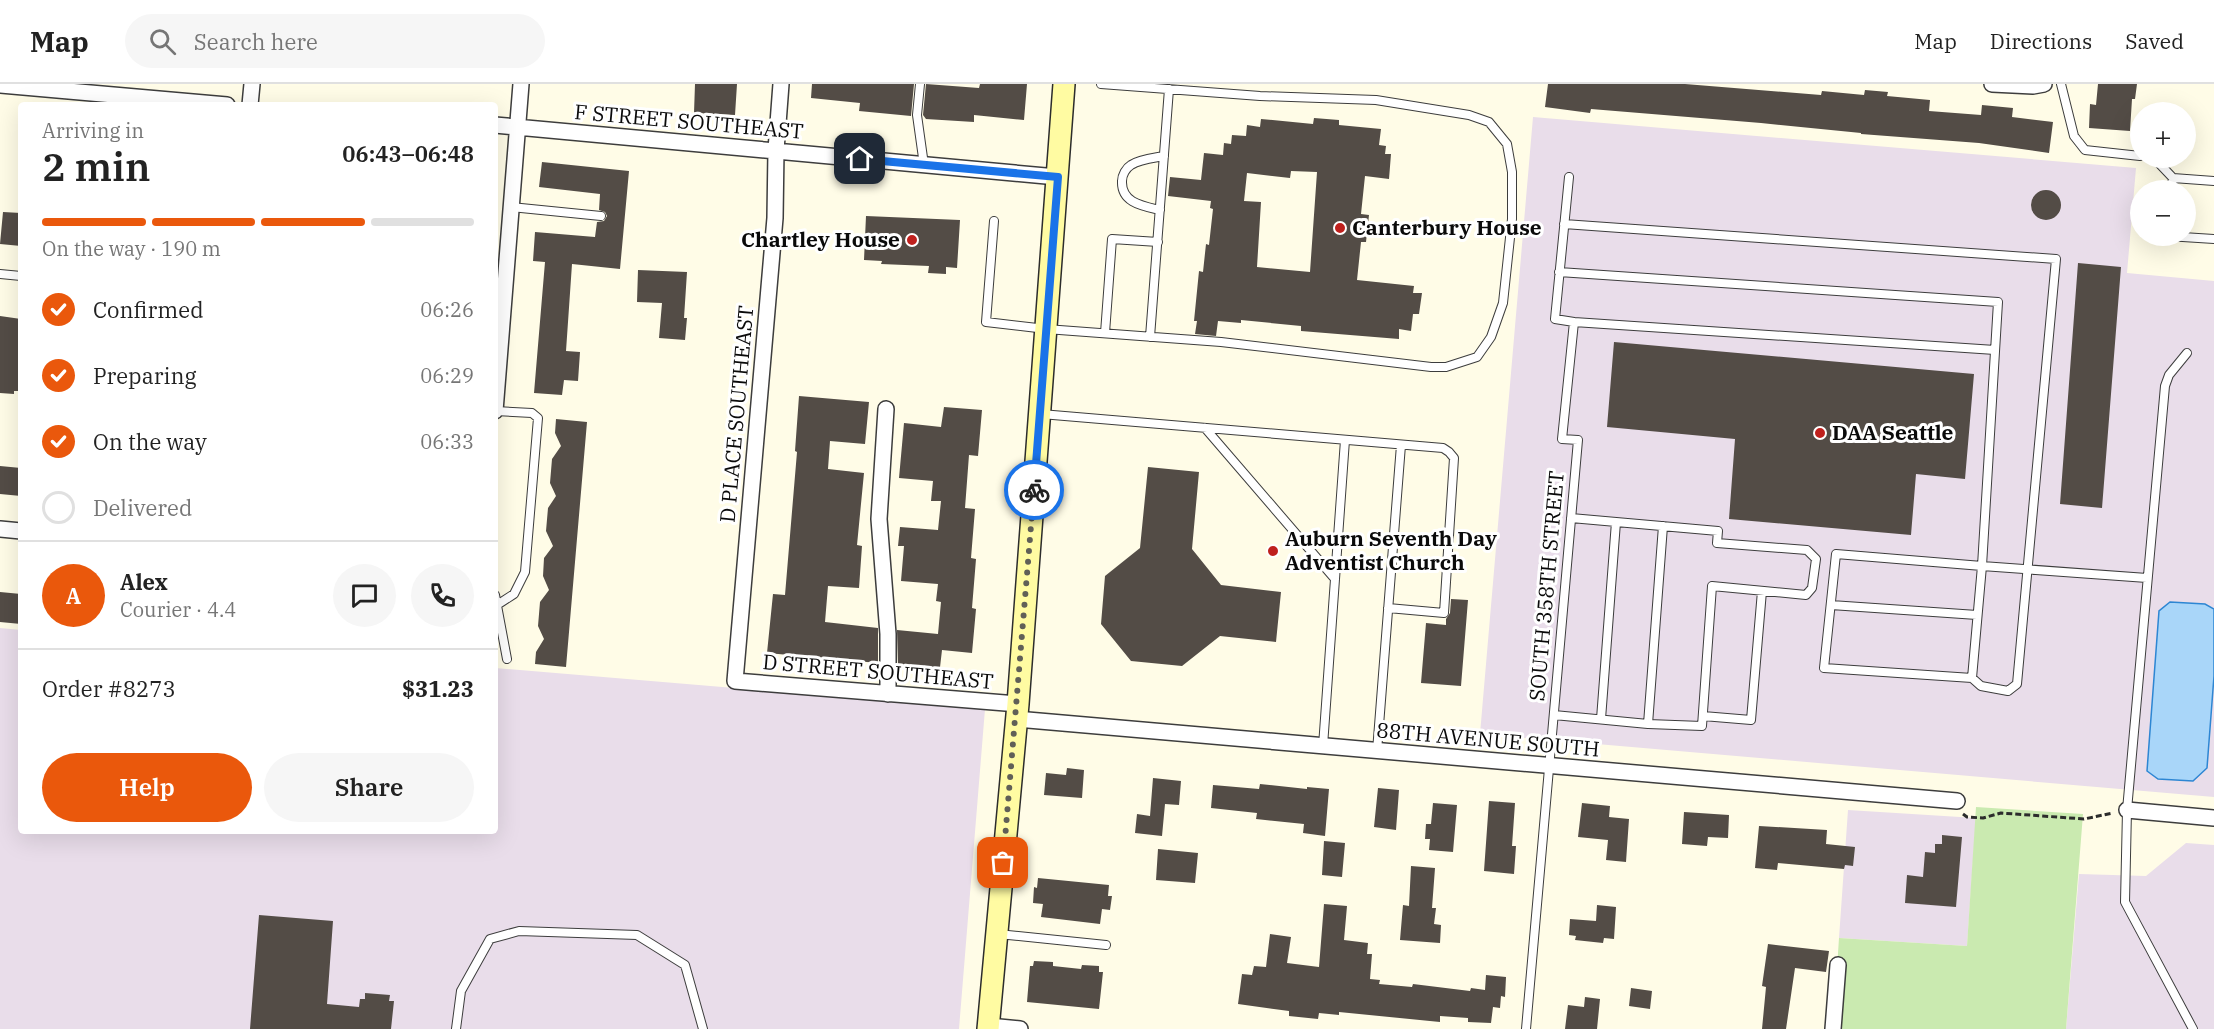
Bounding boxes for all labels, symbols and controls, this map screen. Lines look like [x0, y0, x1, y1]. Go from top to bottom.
search box [125, 14, 545, 68]
text: Map [30, 23, 89, 60]
icon: search [146, 25, 179, 58]
text: Search here [194, 27, 318, 56]
text: Map [1914, 27, 1957, 55]
text: Directions [1990, 27, 2092, 55]
text: Saved [2125, 27, 2184, 55]
street label: F STREET SOUTHEAST [573, 97, 805, 145]
map controls [2130, 102, 2196, 246]
button: + [2130, 102, 2196, 168]
text: Arriving in [42, 117, 144, 144]
pin [834, 133, 885, 184]
text: 06:43–06:48 [342, 139, 474, 168]
text: 2 min [42, 141, 150, 192]
icon: home [843, 142, 876, 175]
button: − [2130, 180, 2196, 246]
place label: Canterbury House [1352, 213, 1542, 241]
marker: Canterbury House [1333, 221, 1347, 235]
place label: Chartley House [741, 225, 900, 253]
marker: Chartley House [905, 233, 919, 247]
text: On the way · 190 m [42, 235, 221, 262]
icon: check [42, 293, 75, 326]
text: Confirmed [93, 295, 204, 324]
text: 06:26 [420, 296, 474, 323]
street label: D PLACE SOUTHEAST [713, 304, 759, 524]
icon: check [42, 359, 75, 392]
text: Preparing [93, 361, 197, 390]
text: 06:29 [420, 362, 474, 389]
place label: DAA Seattle [1832, 418, 1954, 446]
icon: check [42, 425, 75, 458]
marker: DAA Seattle [1813, 426, 1827, 440]
text: On the way [93, 427, 207, 456]
text: 06:33 [420, 428, 474, 455]
courier [1004, 460, 1064, 520]
street label: SOUTH 358TH STREET [1522, 469, 1570, 702]
icon: bike [1018, 474, 1051, 507]
text: Delivered [93, 493, 192, 522]
place label: Auburn Seventh Day Adventist Church [1285, 524, 1497, 576]
marker: Auburn Seventh Day Adventist Church [1266, 544, 1280, 558]
button: chat [333, 564, 396, 627]
button: phone [411, 564, 474, 627]
text: Alex [120, 567, 168, 596]
text: A [66, 581, 81, 610]
text: Courier · 4.4 [120, 596, 236, 623]
street label: D STREET SOUTHEAST [761, 647, 995, 695]
text: Order #8273 [42, 674, 176, 703]
text: $31.23 [402, 674, 474, 703]
street label: 88TH AVENUE SOUTH [1375, 715, 1601, 763]
button: Help [42, 753, 252, 822]
button: Share [264, 753, 474, 822]
pin [977, 837, 1028, 888]
icon: bag [986, 846, 1019, 879]

